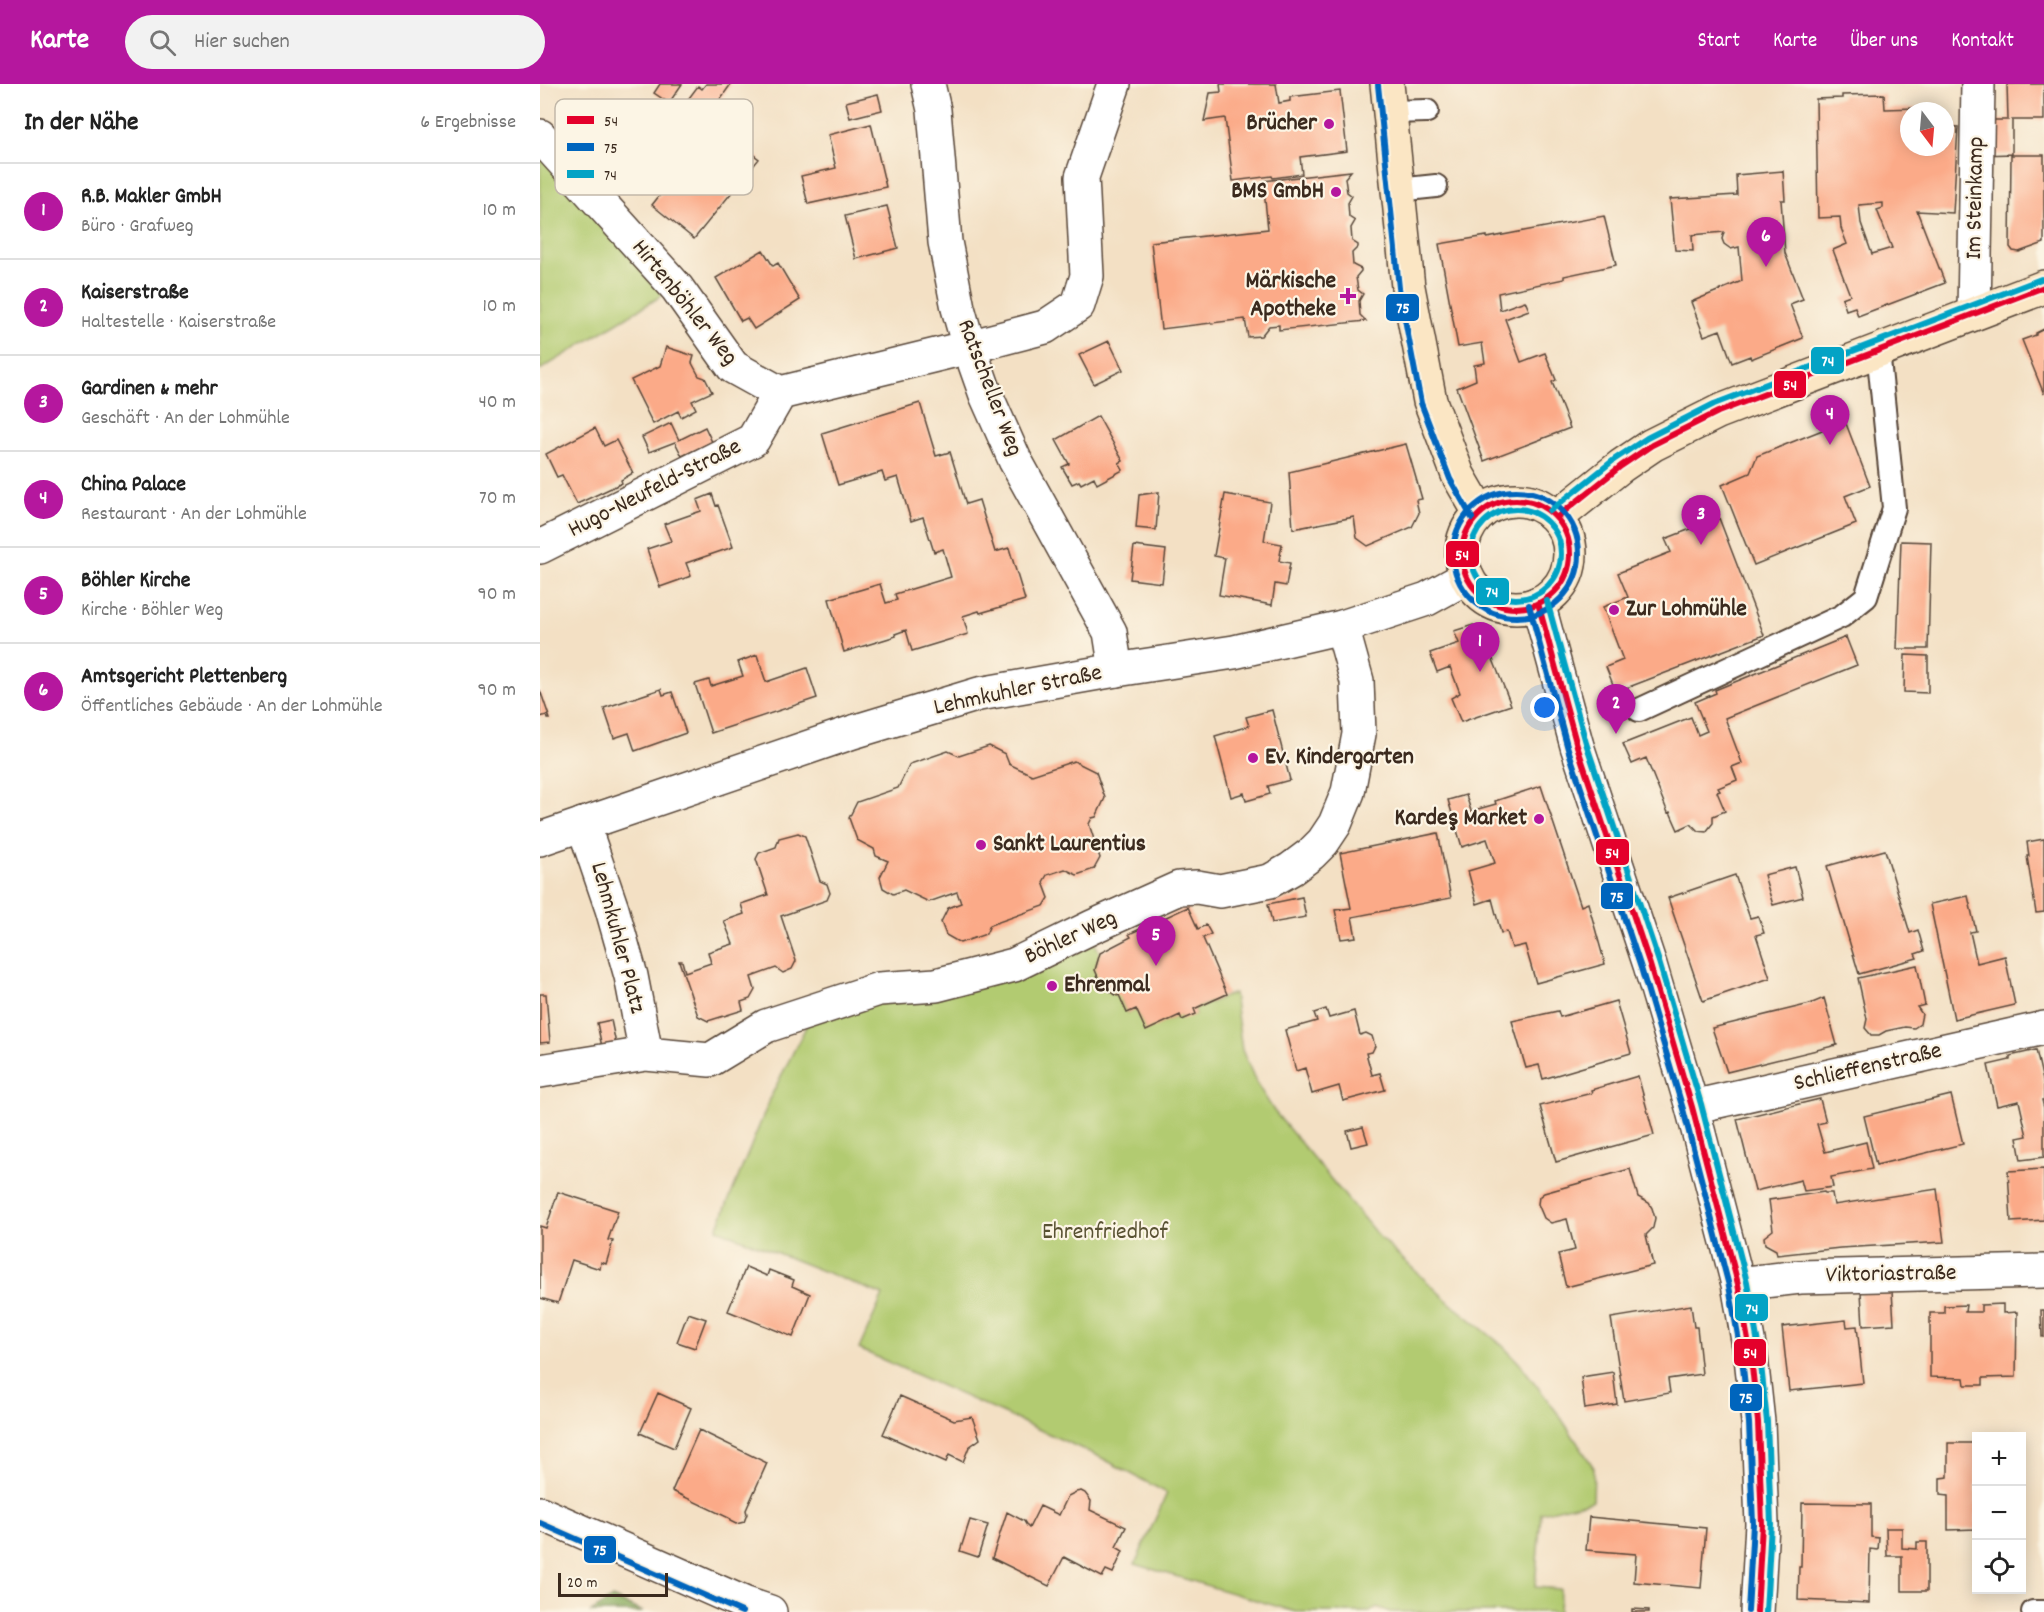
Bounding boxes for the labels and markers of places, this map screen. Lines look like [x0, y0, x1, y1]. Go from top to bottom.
place label: Brücher [1246, 107, 1318, 141]
marker: Brücher [1322, 117, 1336, 131]
place label: BMS GmbH [1231, 175, 1324, 209]
marker: BMS GmbH [1329, 185, 1343, 199]
pin: 6 [1746, 218, 1786, 267]
place label: Märkische Apotheke [1246, 265, 1336, 327]
marker: Märkische Apotheke [1341, 289, 1355, 303]
pin: 4 [1810, 396, 1850, 445]
pin: 3 [1682, 496, 1720, 545]
place label: Zur Lohmühle [1626, 593, 1747, 627]
marker: Zur Lohmühle [1607, 603, 1621, 617]
pin: 1 [1460, 622, 1500, 672]
pin: 2 [1596, 684, 1636, 734]
place label: Ev. Kindergarten [1265, 741, 1414, 775]
marker: Ev. Kindergarten [1246, 751, 1260, 765]
place label: Kardeş Market [1395, 802, 1527, 836]
marker: Kardeş Market [1532, 812, 1546, 826]
place label: Sankt Laurentius [993, 828, 1146, 862]
marker: Sankt Laurentius [974, 838, 988, 852]
pin: 5 [1136, 916, 1176, 966]
place label: Ehrenmal [1064, 969, 1150, 1003]
marker: Ehrenmal [1045, 979, 1059, 993]

